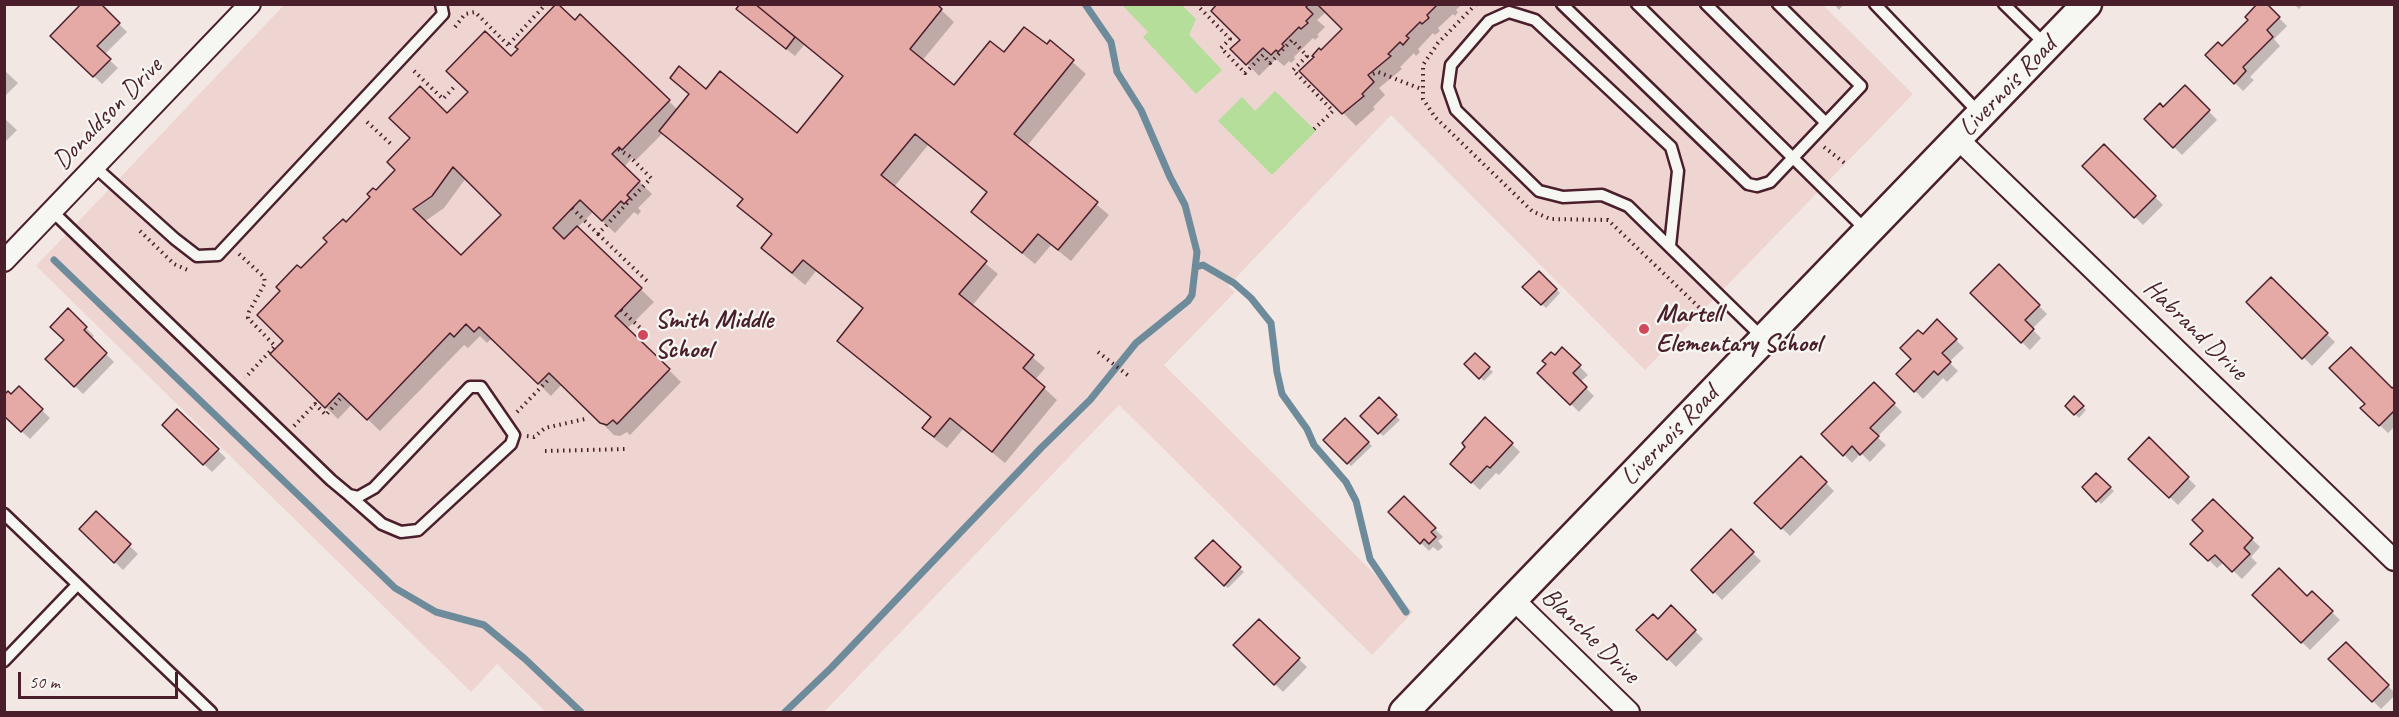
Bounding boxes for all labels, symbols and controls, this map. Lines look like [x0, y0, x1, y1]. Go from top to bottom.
street label: Livernois Road [1953, 30, 2063, 144]
street label: Donaldson Drive [47, 51, 169, 177]
street label: Habrand Drive [2137, 273, 2253, 387]
place label: Martell Elementary School [1656, 298, 1821, 360]
place label: Smith Middle School [655, 304, 773, 366]
marker: Martell Elementary School [1637, 322, 1651, 336]
marker: Smith Middle School [636, 328, 650, 342]
street label: Livernois Road [1615, 379, 1725, 493]
street label: Blanche Drive [1534, 582, 1646, 690]
scale bar [21, 660, 182, 698]
text: 50 m [29, 671, 60, 693]

